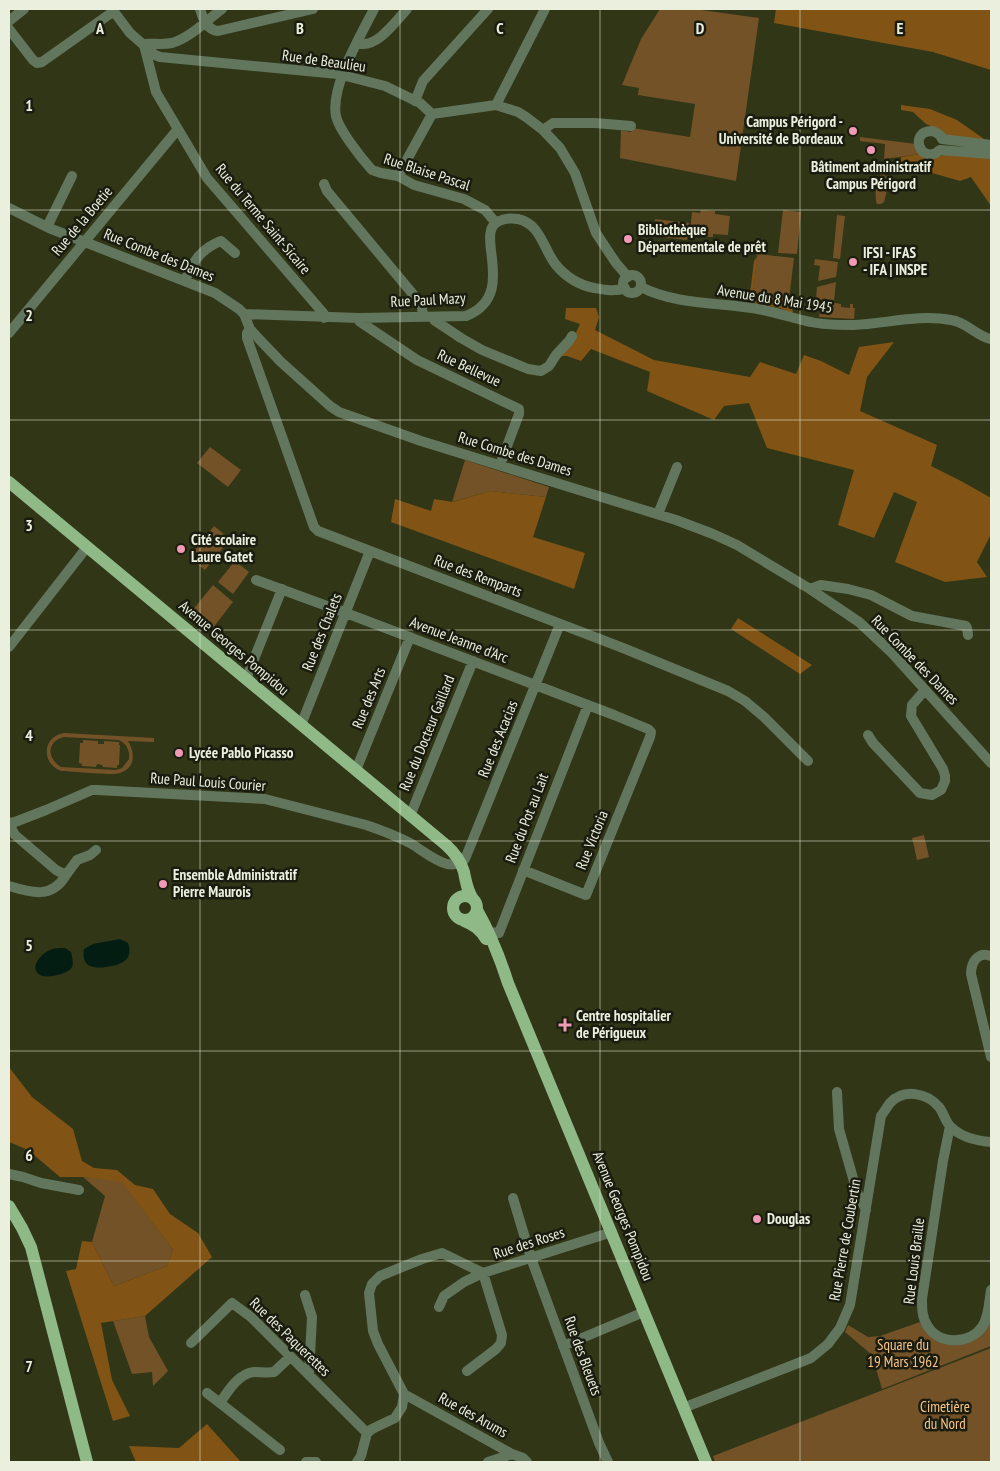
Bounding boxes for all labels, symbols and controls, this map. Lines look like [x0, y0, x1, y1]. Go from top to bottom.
text: A [95, 18, 105, 38]
text: B [296, 18, 304, 38]
text: C [496, 18, 504, 38]
text: D [696, 18, 705, 38]
text: E [897, 18, 904, 38]
street label: Rue de Beaulieu [281, 45, 367, 76]
text: 1 [25, 95, 33, 115]
place label: Campus Périgord - Université de Bordeaux [719, 112, 843, 148]
marker: Campus Périgord - Université de Bordeaux [847, 125, 859, 137]
marker: Bâtiment administratif Campus Périgord [865, 144, 877, 156]
street label: Rue Blaise Pascal [382, 149, 473, 195]
place label: Bâtiment administratif Campus Périgord [811, 157, 932, 193]
street label: Rue du Terme Saint-Sicaire [212, 160, 315, 278]
street label: Rue de la Boetie [47, 182, 116, 259]
place label: Bibliothèque Départementale de prêt [638, 220, 766, 256]
street label: Rue Combe des Dames [101, 224, 217, 285]
marker: Bibliothèque Départementale de prêt [622, 233, 634, 245]
place label: IFSI - IFAS - IFA | INSPE [863, 243, 927, 279]
marker: IFSI - IFAS - IFA | INSPE [847, 256, 859, 268]
street label: Avenue du 8 Mai 1945 [716, 280, 834, 317]
street label: Rue Paul Mazy [390, 288, 466, 311]
text: 2 [25, 305, 33, 325]
street label: Rue Bellevue [434, 345, 504, 390]
street label: Rue Combe des Dames [456, 427, 574, 480]
text: 3 [25, 515, 33, 535]
place label: Cité scolaire Laure Gatet [191, 530, 256, 566]
marker: Cité scolaire Laure Gatet [175, 543, 187, 555]
street label: Rue des Remparts [431, 550, 525, 601]
street label: Rue des Chalets [297, 590, 346, 674]
street label: Avenue Georges Pompidou [175, 596, 293, 699]
street label: Rue Combe des Dames [868, 611, 963, 709]
street label: Avenue Jeanne d'Arc [407, 612, 512, 667]
street label: Rue des Arts [348, 664, 389, 731]
street label: Rue du Docteur Gaillard [395, 672, 458, 793]
street label: Rue des Acacias [473, 697, 522, 780]
text: 4 [25, 725, 33, 745]
place label: Lycée Pablo Picasso [189, 743, 294, 762]
marker: Lycée Pablo Picasso [173, 747, 185, 759]
street label: Rue Paul Louis Courier [150, 768, 267, 795]
street label: Rue du Pot au Lait [501, 770, 552, 865]
street label: Rue Victoria [571, 807, 612, 872]
place label: Ensemble Administratif Pierre Maurois [173, 865, 298, 901]
marker: Ensemble Administratif Pierre Maurois [157, 878, 169, 890]
text: 5 [25, 935, 33, 955]
place label: Centre hospitalier de Périgueux [576, 1006, 672, 1042]
marker: Centre hospitalier de Périgueux [558, 1018, 572, 1032]
text: 6 [25, 1145, 33, 1165]
street label: Avenue Georges Pompidou [589, 1148, 658, 1283]
street label: Rue Pierre de Coubertin [824, 1178, 865, 1302]
place label: Douglas [767, 1209, 810, 1228]
marker: Douglas [751, 1213, 763, 1225]
street label: Rue Louis Braille [899, 1217, 928, 1305]
street label: Rue des Roses [491, 1222, 567, 1263]
street label: Rue des Paquerettes [246, 1293, 335, 1380]
street label: Rue des Bleuets [560, 1314, 607, 1398]
park label: Square du 19 Mars 1962 [867, 1335, 939, 1371]
text: 7 [25, 1356, 33, 1376]
street label: Rue des Arums [435, 1388, 511, 1441]
park label: Cimetière du Nord [920, 1397, 970, 1433]

